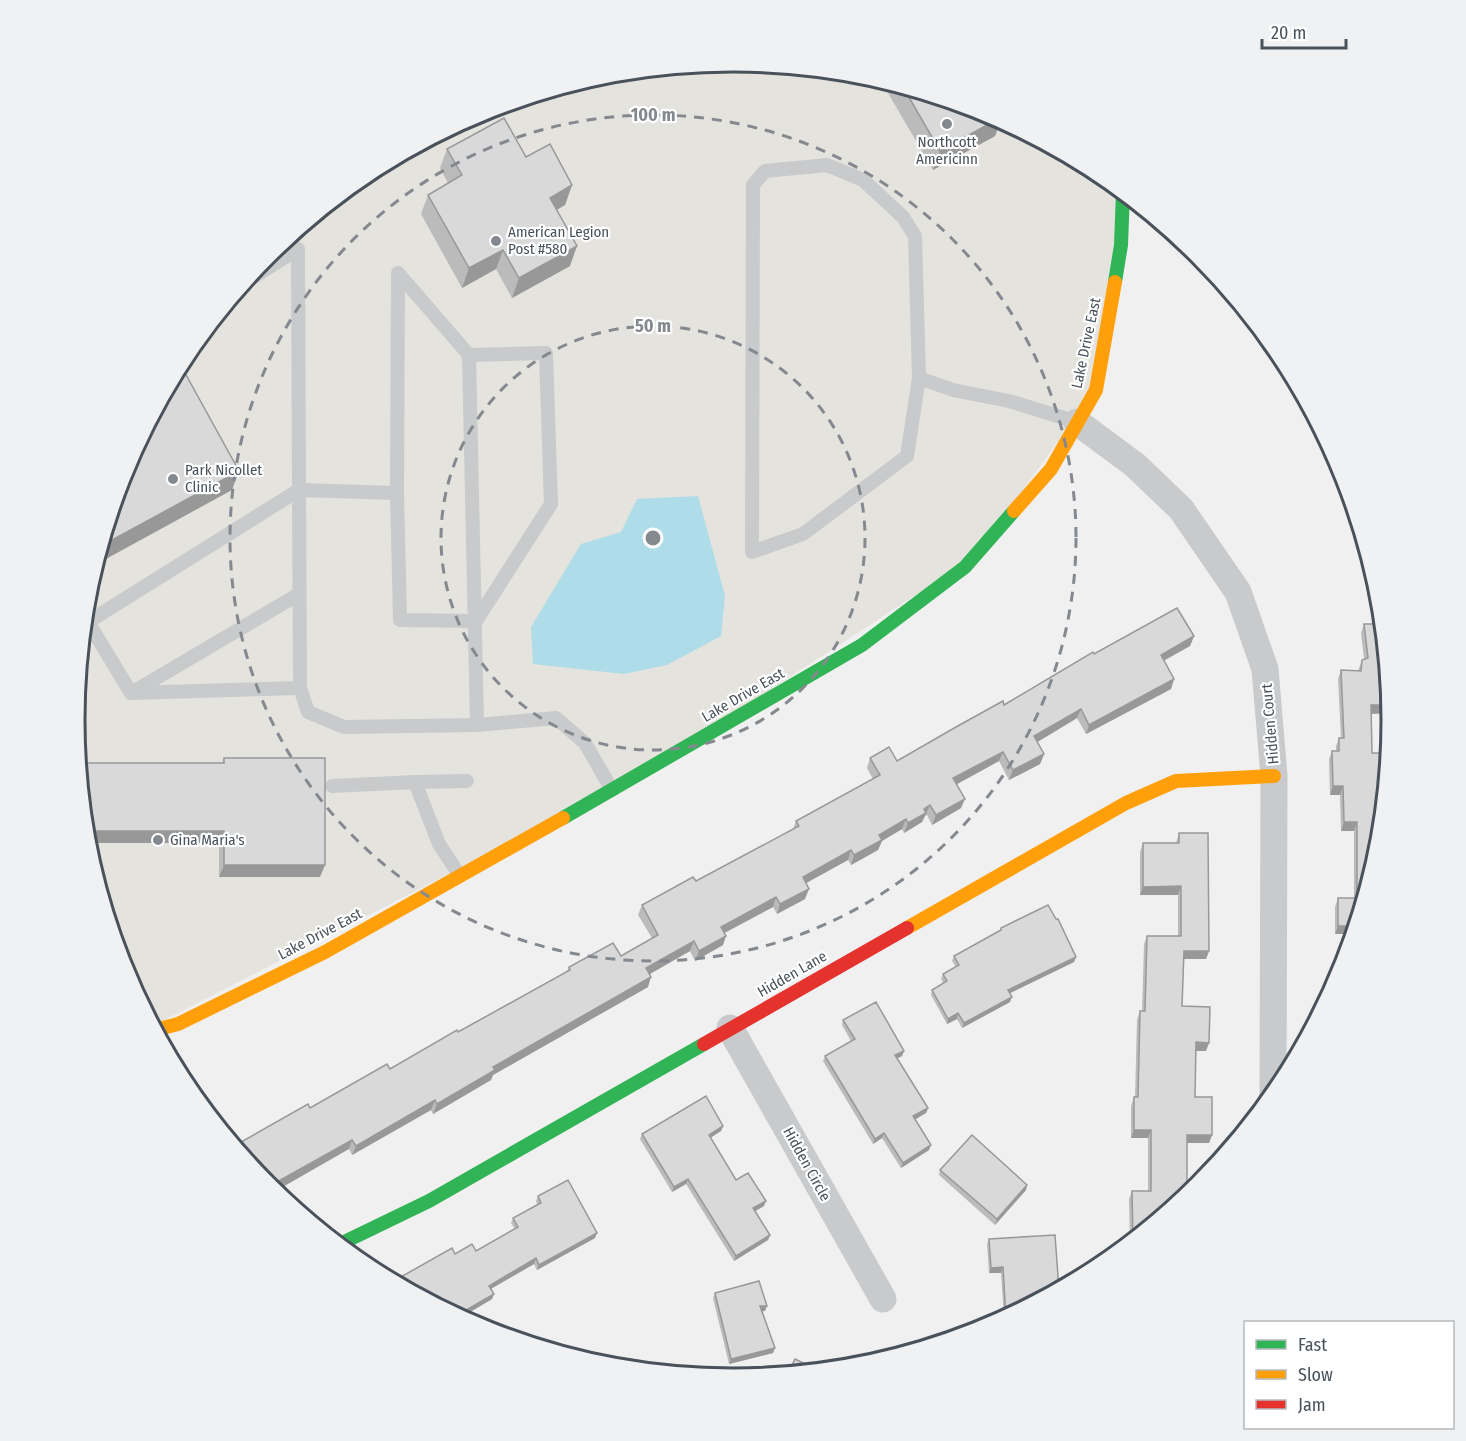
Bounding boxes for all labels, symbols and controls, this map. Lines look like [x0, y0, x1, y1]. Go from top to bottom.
scale bar [1262, 12, 1346, 50]
text: 20 m [1271, 22, 1306, 44]
text: 100 m [631, 104, 675, 126]
marker: Northcott Americinn [940, 117, 954, 131]
place label: Northcott Americinn [916, 133, 978, 168]
place label: American Legion Post #580 [508, 223, 609, 258]
marker: American Legion Post #580 [489, 234, 503, 248]
street label: Lake Drive East [1068, 296, 1104, 390]
text: 50 m [635, 315, 671, 337]
place label: Park Nicollet Clinic [185, 461, 262, 496]
marker: Park Nicollet Clinic [166, 472, 180, 486]
centre of rings [643, 528, 663, 548]
street label: Lake Drive East [699, 664, 788, 726]
street label: Hidden Court [1257, 683, 1282, 765]
place label: Gina Maria's [170, 831, 245, 849]
marker: Gina Maria's [151, 833, 165, 847]
street label: Lake Drive East [275, 904, 365, 964]
street label: Hidden Lane [754, 947, 830, 1001]
street label: Hidden Circle [779, 1124, 835, 1204]
legend [1244, 1321, 1454, 1429]
text: Fast [1298, 1334, 1327, 1356]
text: Slow [1298, 1364, 1333, 1386]
text: Jam [1298, 1394, 1326, 1416]

